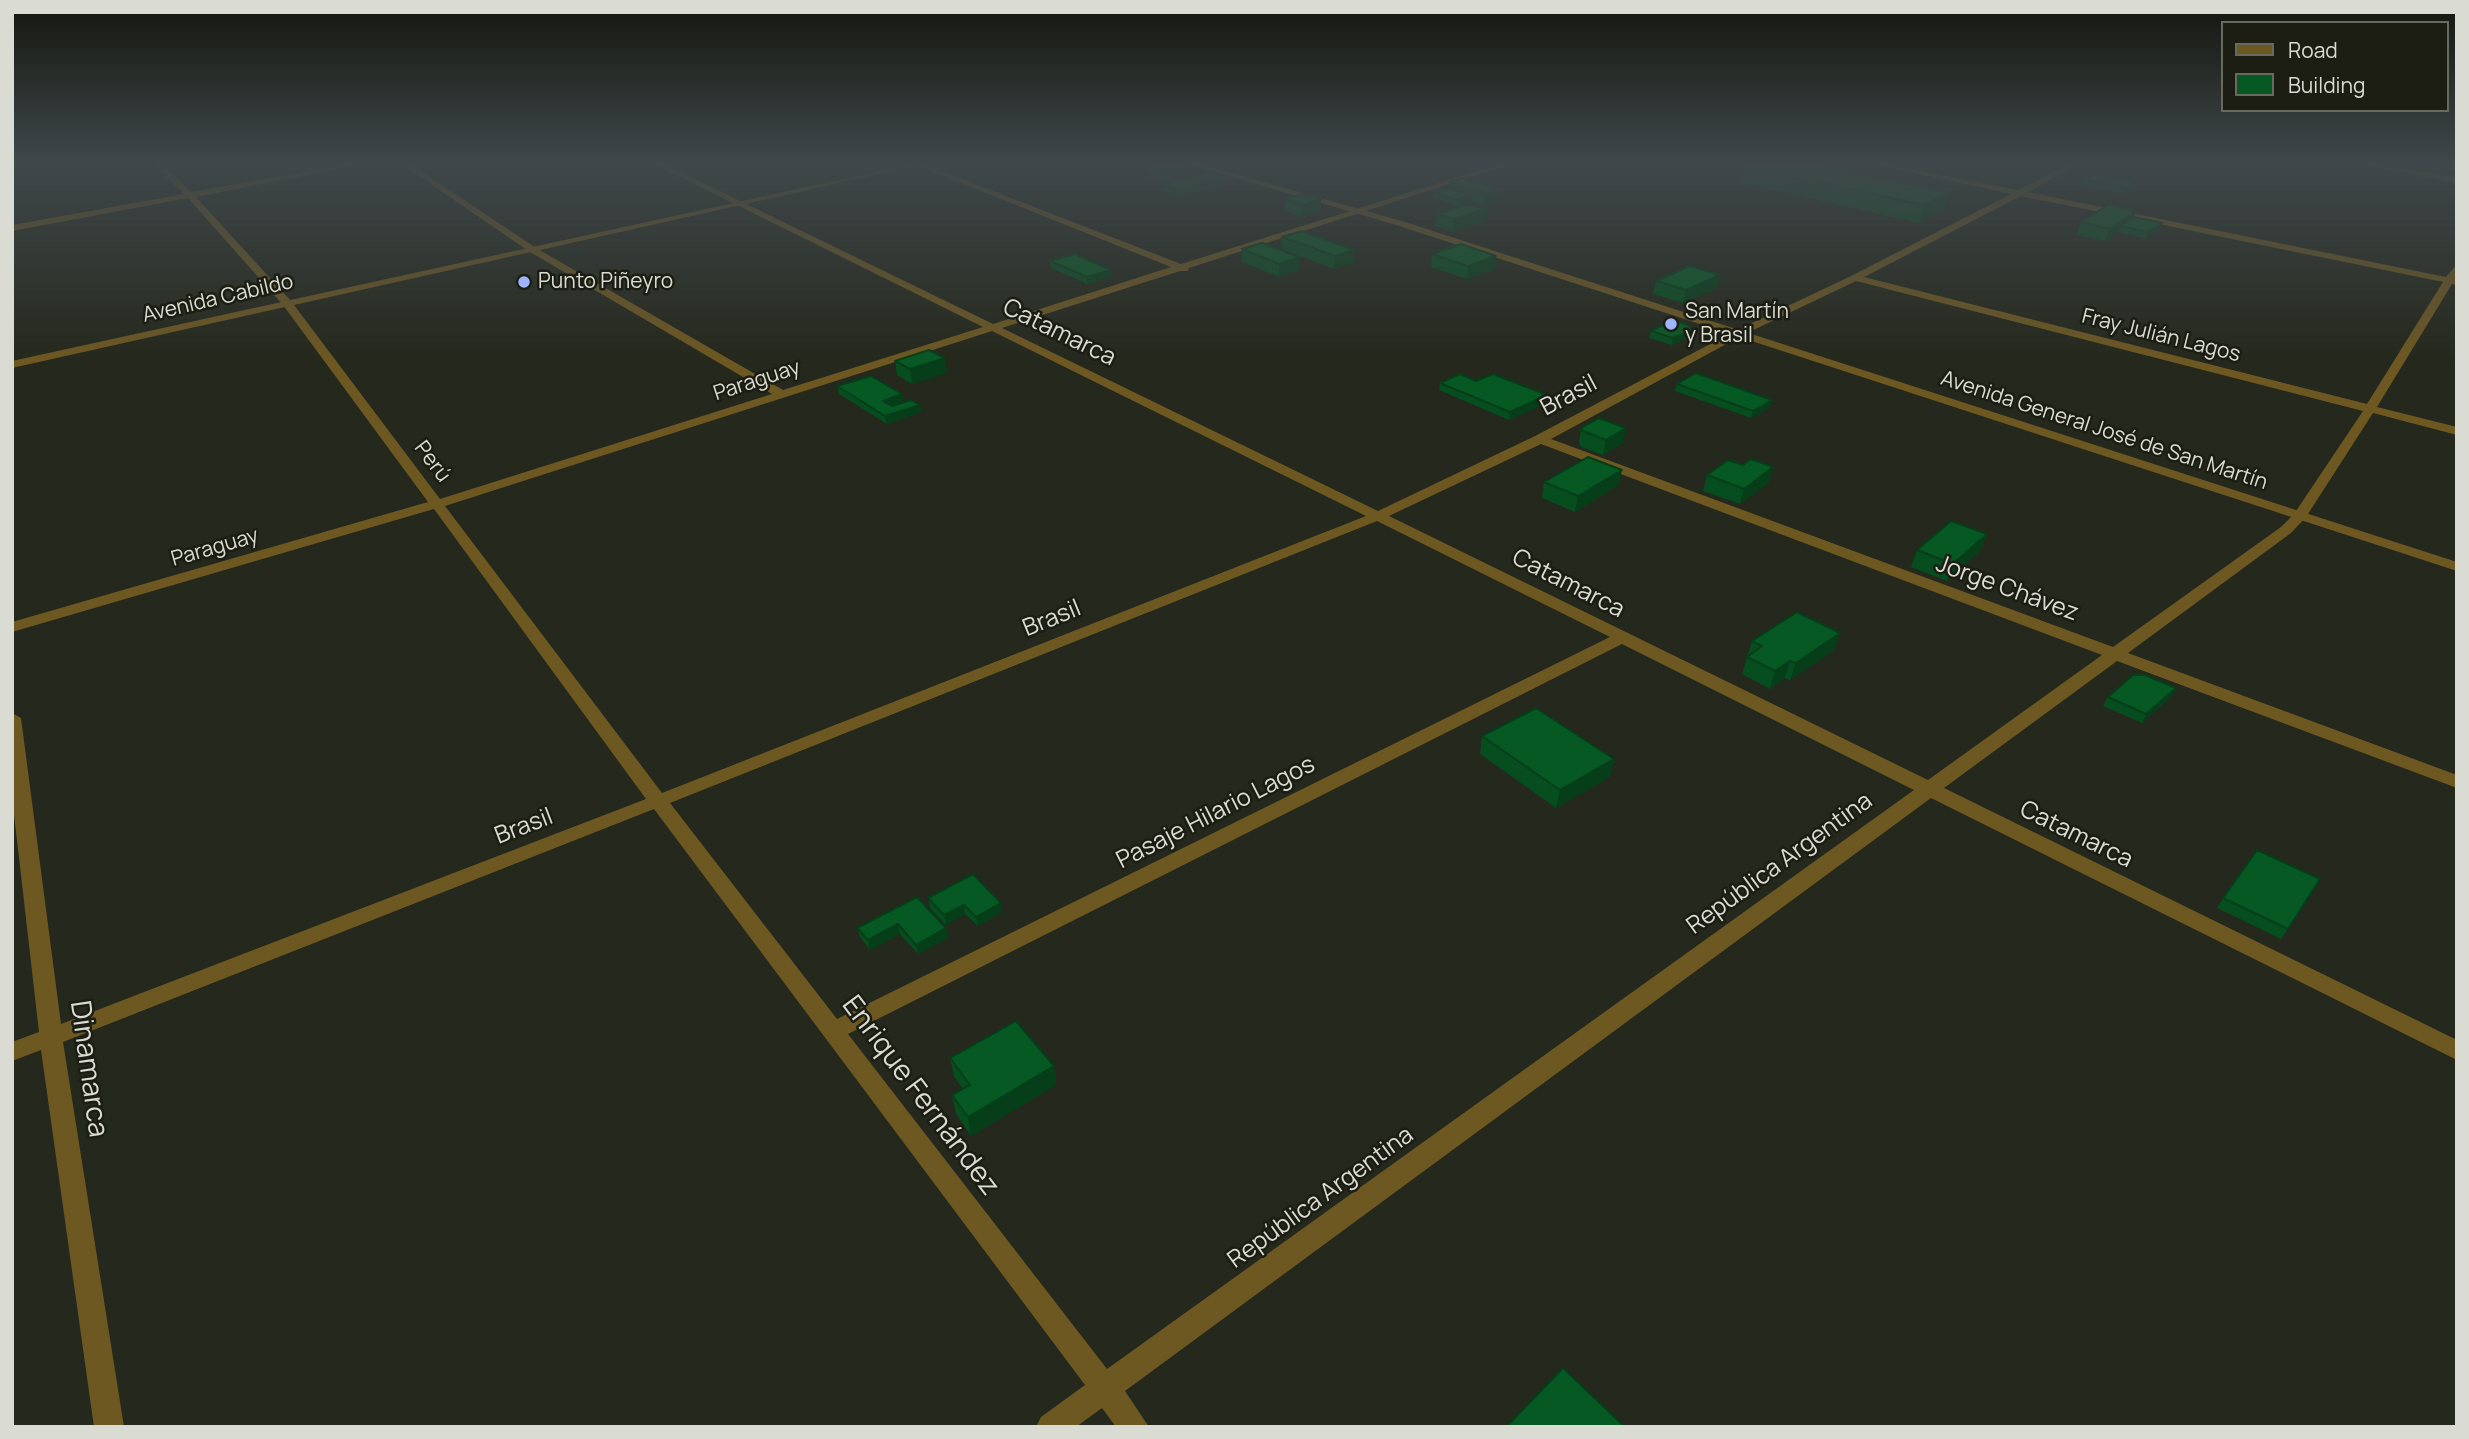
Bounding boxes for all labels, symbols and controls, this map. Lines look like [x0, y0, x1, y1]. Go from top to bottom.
legend [2220, 21, 2448, 112]
text: Road [2288, 36, 2338, 64]
text: Building [2288, 71, 2365, 99]
street label: Avenida Cabildo [140, 269, 296, 329]
place label: Punto Piñeyro [538, 269, 673, 295]
marker: Punto Piñeyro [516, 274, 532, 290]
street label: Catamarca [998, 293, 1120, 373]
place label: San Martín y Brasil [1685, 299, 1789, 349]
street label: Fray Julián Lagos [2079, 304, 2243, 368]
marker: San Martín y Brasil [1663, 316, 1679, 332]
street label: Paraguay [710, 355, 804, 407]
street label: Avenida General José de San Martín [1937, 366, 2271, 496]
street label: Brasil [1536, 369, 1602, 423]
street label: Perú [408, 436, 456, 488]
street label: Paraguay [168, 524, 262, 572]
street label: Catamarca [1507, 543, 1629, 625]
street label: Jorge Chávez [1932, 550, 2082, 628]
street label: Brasil [1019, 594, 1085, 644]
street label: Pasaje Hilario Lagos [1112, 751, 1320, 875]
street label: República Argentina [1682, 787, 1878, 941]
street label: Catamarca [2015, 795, 2137, 875]
street label: Brasil [491, 803, 557, 851]
street label: Enrique Fernández [834, 990, 1006, 1202]
street label: Dinamarca [62, 999, 114, 1139]
street label: República Argentina [1223, 1121, 1419, 1275]

